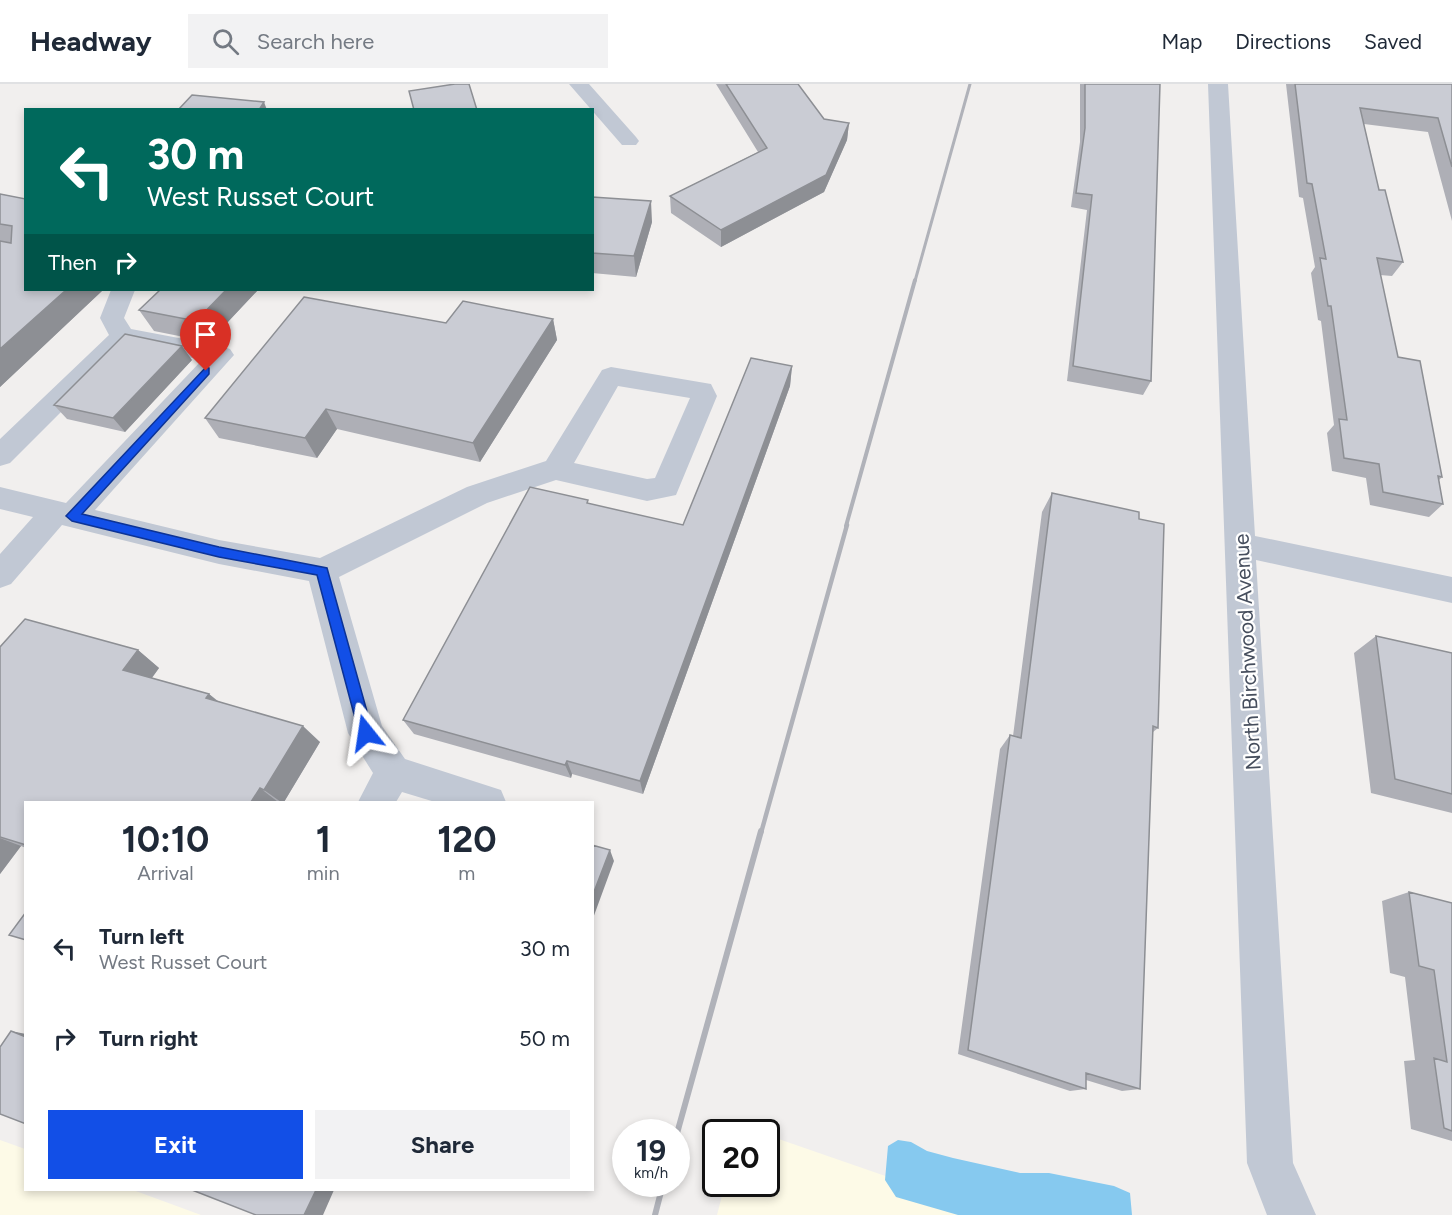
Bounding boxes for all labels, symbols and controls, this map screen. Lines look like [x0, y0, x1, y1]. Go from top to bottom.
search box [188, 14, 608, 68]
text: Headway [30, 24, 152, 58]
icon: search [209, 25, 242, 58]
text: Search here [257, 28, 374, 55]
text: Map [1161, 29, 1202, 54]
text: Directions [1235, 29, 1331, 54]
text: Saved [1364, 29, 1422, 54]
text: 30 m [147, 129, 244, 180]
icon: left [48, 132, 126, 210]
text: West Russet Court [147, 180, 374, 213]
icon: right [109, 246, 142, 279]
text: Then [48, 249, 97, 276]
pin [180, 309, 231, 371]
icon: arrive [189, 318, 222, 351]
street label: North Birchwood Avenue [1228, 533, 1266, 771]
position arrow [334, 701, 398, 765]
text: 10:10 [121, 818, 209, 861]
text: 1 [316, 818, 331, 861]
text: 120 [437, 818, 497, 861]
text: Arrival [137, 861, 194, 885]
text: min [307, 861, 340, 885]
text: m [458, 861, 475, 885]
text: Turn left [99, 923, 185, 950]
icon: left [48, 932, 81, 965]
text: 30 m [520, 935, 570, 962]
text: West Russet Court [99, 950, 267, 974]
icon: right [48, 1022, 81, 1055]
text: Turn right [99, 1025, 198, 1052]
text: 50 m [519, 1025, 570, 1052]
button: Exit [48, 1110, 303, 1179]
button: Share [315, 1110, 570, 1179]
speed limit sign: 20 [702, 1119, 780, 1197]
text: 19 [636, 1132, 666, 1169]
text: km/h [634, 1164, 668, 1182]

